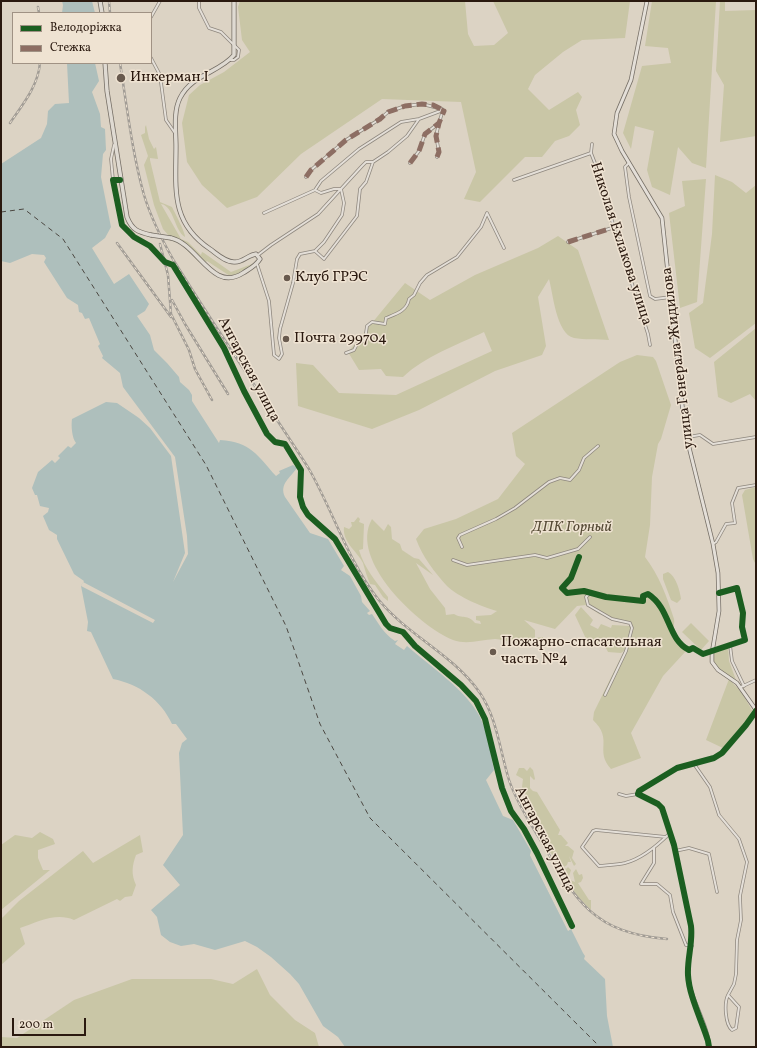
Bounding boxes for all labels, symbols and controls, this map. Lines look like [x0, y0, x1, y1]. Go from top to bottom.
legend [12, 12, 152, 64]
text: Велодоріжка [50, 20, 122, 36]
text: Стежка [50, 40, 91, 56]
place label: Инкерман I [130, 69, 209, 87]
marker: Инкерман I [115, 72, 127, 84]
street label: Николая Ехлакова улица [585, 160, 655, 328]
street label: улица Генерала Жидилова [659, 266, 699, 450]
place label: Клуб ГРЭС [295, 269, 368, 287]
marker: Клуб ГРЭС [282, 273, 292, 283]
street label: Ангарская улица [213, 314, 283, 426]
place label: Почта 299704 [294, 330, 387, 348]
marker: Почта 299704 [281, 334, 291, 344]
park label: ДПК Горный [532, 519, 612, 537]
place label: Пожарно-спасательная часть №4 [501, 634, 662, 669]
marker: Пожарно-спасательная часть №4 [488, 647, 498, 657]
street label: Ангарская улица [510, 784, 578, 896]
scale bar [14, 1010, 88, 1036]
text: 200 m [19, 1017, 53, 1033]

